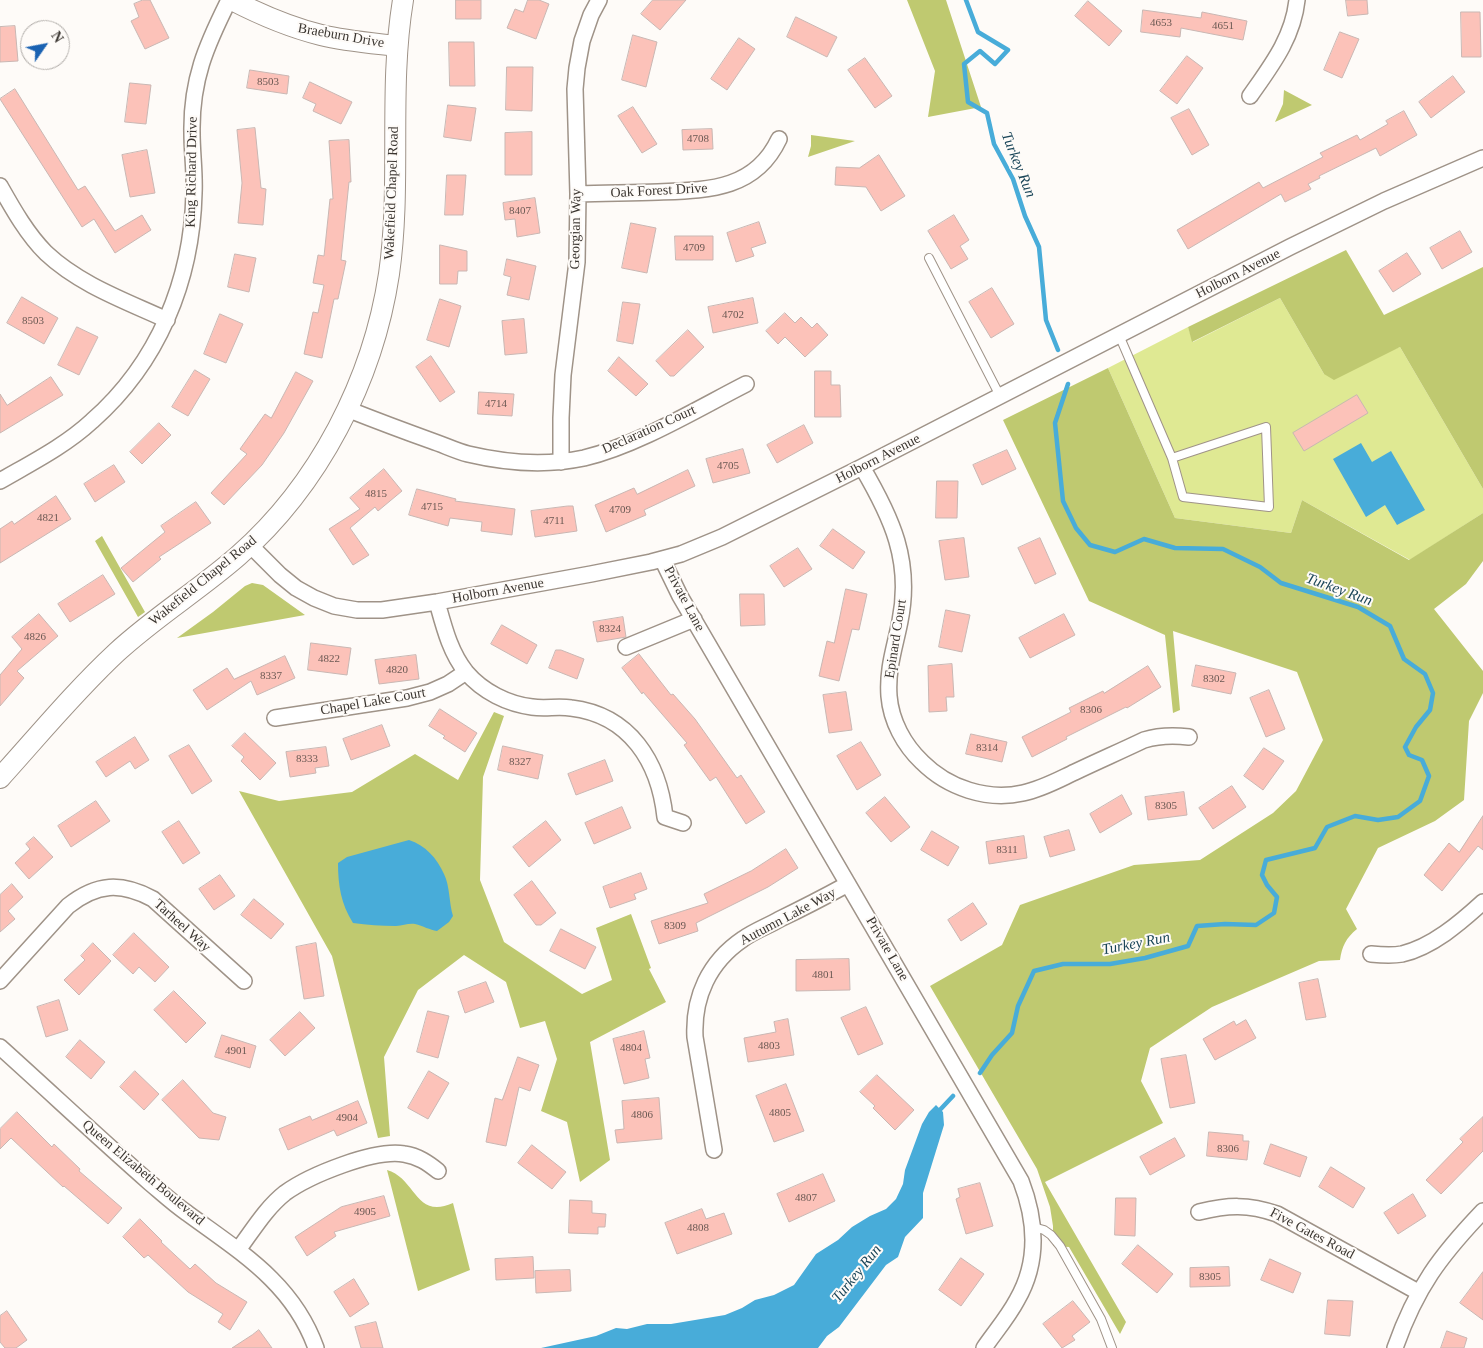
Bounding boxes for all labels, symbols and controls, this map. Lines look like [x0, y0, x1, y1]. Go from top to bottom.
house number: 4653 [1150, 16, 1172, 30]
house number: 4651 [1212, 19, 1234, 33]
north arrow [20, 20, 70, 70]
street label: Braeburn Drive [296, 20, 386, 52]
text: N [48, 29, 66, 45]
house number: 8503 [257, 75, 279, 89]
street label: King Richard Drive [183, 116, 201, 228]
street label: Wakefield Chapel Road [381, 126, 403, 260]
water label: Turkey Run [997, 130, 1039, 200]
house number: 4708 [687, 132, 709, 146]
street label: Oak Forest Drive [610, 180, 708, 202]
street label: Georgian Way [567, 189, 585, 269]
house number: 8407 [509, 204, 531, 218]
house number: 4709 [683, 241, 705, 255]
street label: Holborn Avenue [1193, 245, 1283, 303]
house number: 4702 [722, 308, 744, 322]
house number: 8503 [22, 314, 44, 328]
house number: 4714 [485, 397, 507, 411]
street label: Declaration Court [600, 402, 698, 458]
street label: Holborn Avenue [833, 430, 923, 488]
house number: 4705 [717, 459, 739, 473]
house number: 4815 [365, 487, 387, 501]
house number: 4715 [421, 500, 443, 514]
house number: 4709 [609, 503, 631, 517]
house number: 4821 [37, 511, 59, 525]
house number: 4711 [543, 514, 565, 528]
street label: Wakefield Chapel Road [146, 533, 260, 629]
street label: Private Lane [660, 564, 708, 634]
water label: Turkey Run [1304, 570, 1374, 610]
street label: Holborn Avenue [451, 575, 545, 607]
street label: Epinard Court [881, 598, 911, 680]
house number: 8324 [599, 622, 621, 636]
house number: 4826 [24, 630, 46, 644]
house number: 4822 [318, 652, 340, 666]
house number: 4820 [386, 663, 408, 677]
house number: 8337 [260, 669, 282, 683]
house number: 8302 [1203, 672, 1225, 686]
street label: Chapel Lake Court [319, 684, 427, 720]
house number: 8306 [1080, 703, 1102, 717]
house number: 8314 [976, 741, 998, 755]
house number: 8333 [296, 752, 318, 766]
house number: 8327 [509, 755, 531, 769]
house number: 8305 [1155, 799, 1177, 813]
house number: 8311 [996, 843, 1018, 857]
street label: Autumn Lake Way [737, 885, 839, 949]
street label: Tarheel Way [150, 896, 214, 956]
street label: Private Lane [862, 914, 912, 984]
house number: 8309 [664, 919, 686, 933]
water label: Turkey Run [1101, 929, 1171, 959]
house number: 4801 [812, 968, 834, 982]
house number: 4803 [758, 1039, 780, 1053]
house number: 4804 [620, 1041, 642, 1055]
house number: 4901 [225, 1044, 247, 1058]
house number: 4805 [769, 1106, 791, 1120]
house number: 4806 [631, 1108, 653, 1122]
house number: 4904 [336, 1111, 358, 1125]
street label: Queen Elizabeth Boulevard [78, 1117, 208, 1229]
house number: 8306 [1217, 1142, 1239, 1156]
house number: 4807 [795, 1191, 817, 1205]
house number: 4905 [354, 1205, 376, 1219]
street label: Five Gates Road [1267, 1205, 1357, 1263]
house number: 4808 [687, 1221, 709, 1235]
water label: Turkey Run [828, 1242, 886, 1306]
house number: 8305 [1199, 1270, 1221, 1284]

